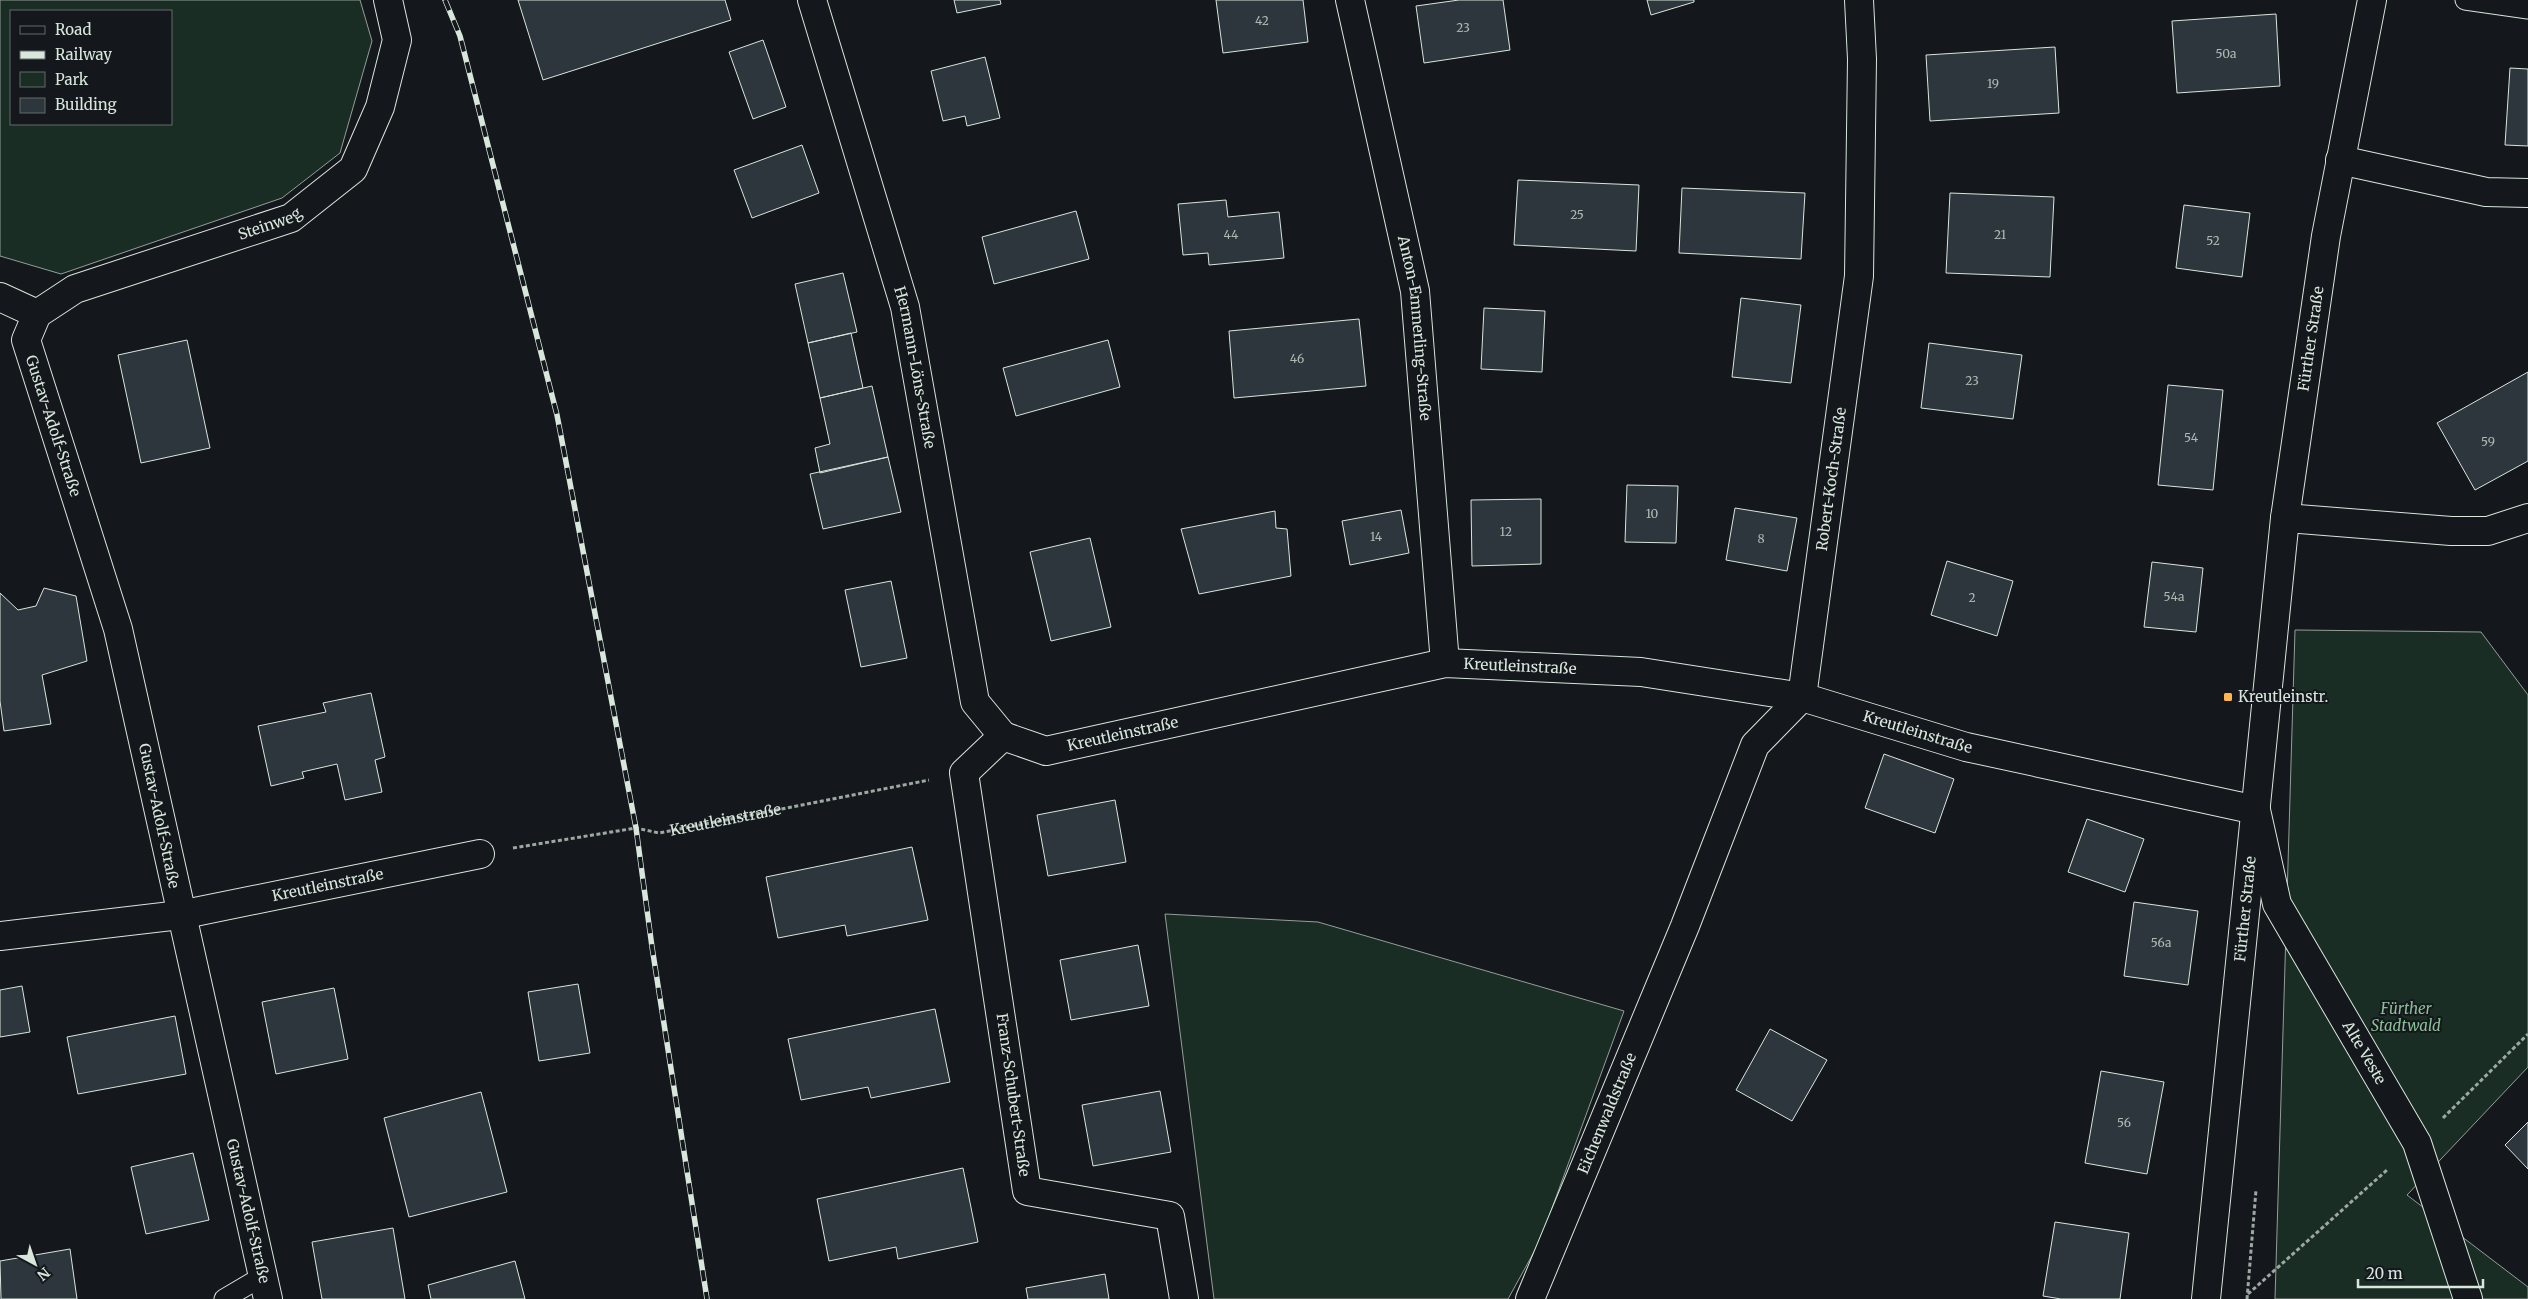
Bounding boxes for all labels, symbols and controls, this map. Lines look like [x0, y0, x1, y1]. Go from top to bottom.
legend [10, 10, 172, 125]
house number: 42 [1255, 13, 1269, 28]
text: Road [55, 20, 91, 39]
house number: 23 [1456, 20, 1470, 35]
text: Railway [55, 45, 112, 64]
house number: 50a [2216, 46, 2237, 61]
text: Park [55, 70, 89, 89]
house number: 19 [1987, 76, 1999, 91]
text: Building [55, 95, 117, 114]
street label: Steinweg [236, 203, 305, 244]
house number: 25 [1570, 207, 1584, 222]
house number: 44 [1224, 227, 1239, 242]
house number: 21 [1994, 227, 2007, 242]
street label: Anton-Emmerling-Straße [1394, 233, 1435, 422]
house number: 52 [2206, 233, 2220, 248]
street label: Hermann-Löns-Straße [890, 284, 940, 450]
street label: Fürther Straße [2294, 285, 2328, 393]
house number: 46 [1290, 351, 1304, 366]
street label: Gustav-Adolf-Straße [22, 353, 85, 499]
house number: 23 [1965, 373, 1979, 388]
street label: Robert-Koch-Straße [1812, 406, 1850, 552]
house number: 54 [2184, 430, 2199, 445]
house number: 59 [2481, 434, 2495, 449]
house number: 10 [1646, 506, 1659, 521]
house number: 12 [1500, 524, 1512, 539]
house number: 14 [1370, 529, 1383, 544]
house number: 8 [1757, 531, 1765, 546]
house number: 54a [2164, 589, 2185, 604]
house number: 2 [1968, 590, 1976, 605]
street label: Kreutleinstraße [1463, 654, 1577, 678]
place label: Kreutleinstr. [2238, 687, 2328, 706]
marker: Kreutleinstr. [2222, 691, 2234, 703]
street label: Kreutleinstraße [1861, 706, 1974, 757]
street label: Kreutleinstraße [1065, 712, 1180, 755]
street label: Gustav-Adolf-Straße [135, 742, 184, 890]
street label: Kreutleinstraße [668, 799, 783, 840]
street label: Fürther Straße [2230, 855, 2260, 963]
street label: Kreutleinstraße [270, 864, 385, 905]
house number: 56a [2151, 935, 2172, 950]
park label: Fürther Stadtwald [2371, 999, 2441, 1035]
street label: Franz-Schubert-Straße [993, 1012, 1034, 1178]
street label: Alte Veste [2338, 1017, 2391, 1088]
street label: Eichenwaldstraße [1573, 1050, 1640, 1177]
house number: 56 [2117, 1115, 2131, 1130]
street label: Gustav-Adolf-Straße [223, 1137, 274, 1285]
north arrow [10, 1239, 60, 1289]
scale bar [2358, 1256, 2483, 1288]
text: N [33, 1264, 53, 1284]
text: 20 m [2366, 1264, 2403, 1283]

